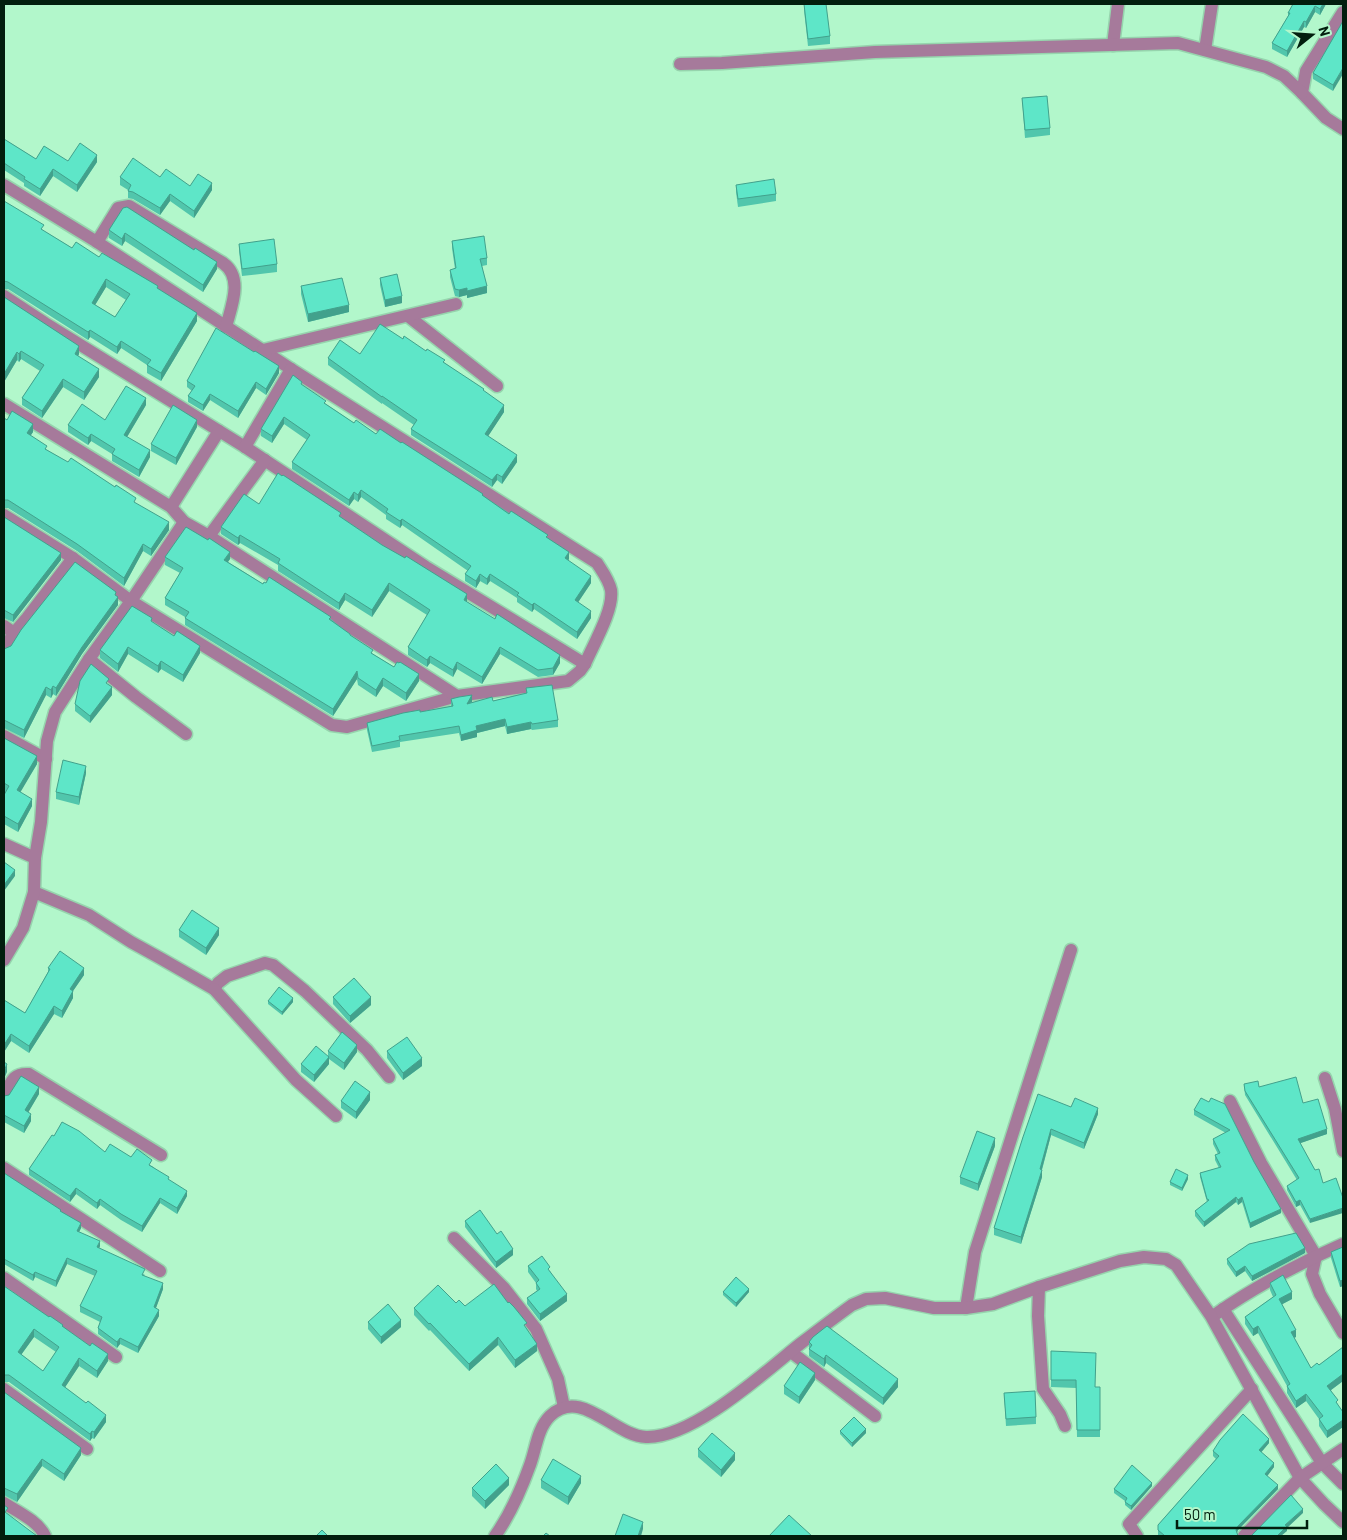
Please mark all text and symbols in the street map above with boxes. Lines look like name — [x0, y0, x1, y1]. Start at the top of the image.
north arrow — [1287, 10, 1337, 60]
text: N — [1315, 24, 1334, 38]
scale bar — [1177, 1498, 1307, 1530]
text: 50 m — [1184, 1505, 1216, 1523]

